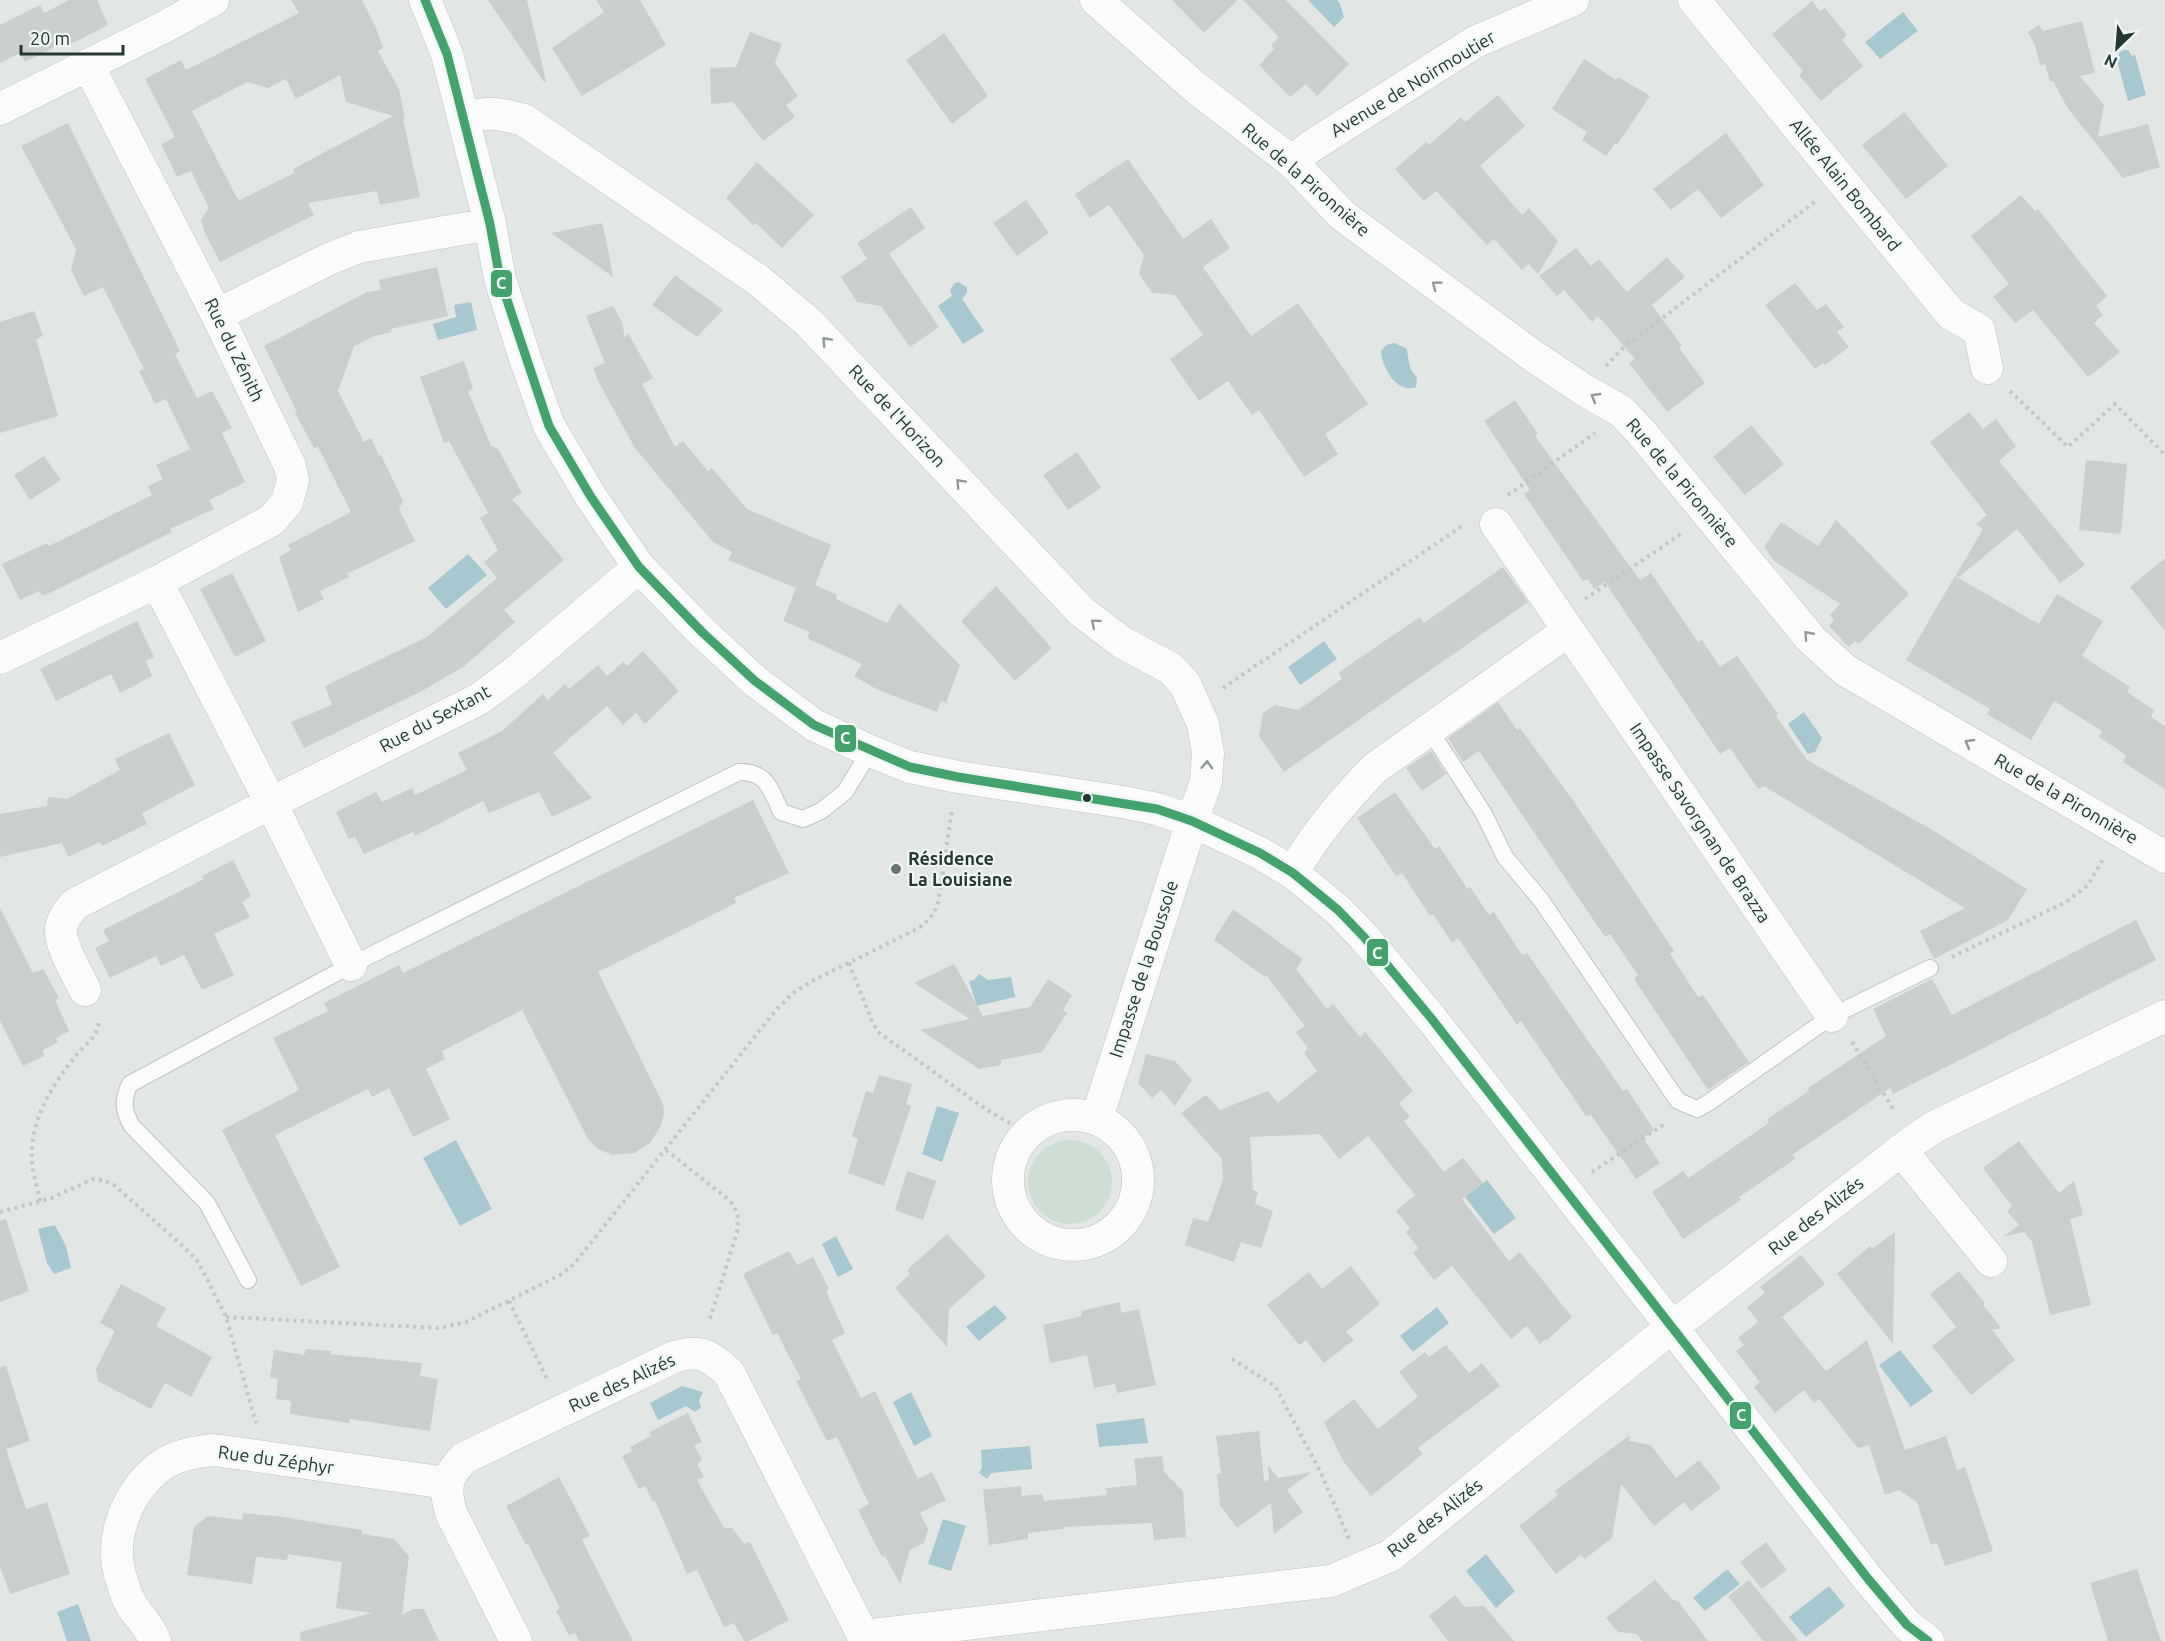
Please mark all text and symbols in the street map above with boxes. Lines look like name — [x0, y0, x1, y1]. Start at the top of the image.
scale bar — [21, 18, 123, 56]
north arrow — [2087, 18, 2147, 78]
street label: Avenue de Noirmoutier — [1327, 26, 1499, 140]
text: 20 m — [30, 28, 70, 48]
text: N — [2101, 51, 2120, 72]
street label: Allée Alain Bombard — [1786, 114, 1905, 254]
street label: Rue de la Pironnière — [1239, 118, 1374, 240]
line badge: C — [490, 269, 513, 298]
text: C — [496, 274, 506, 292]
one-way arrow — [1432, 281, 1443, 292]
street label: Rue du Zénith — [201, 295, 269, 405]
one-way arrow — [822, 338, 833, 348]
street label: Rue de l'Horizon — [845, 360, 950, 471]
one-way arrow — [1591, 393, 1602, 404]
street label: Rue de la Pironnière — [1623, 414, 1743, 551]
one-way arrow — [956, 479, 967, 490]
one-way arrow — [1091, 619, 1102, 630]
one-way arrow — [1804, 631, 1815, 642]
street label: Rue du Sextant — [376, 681, 493, 756]
street label: Impasse Savorgnan de Brazza — [1626, 719, 1775, 926]
line badge: C — [834, 724, 857, 753]
text: C — [840, 729, 850, 747]
one-way arrow — [1965, 739, 1975, 750]
street label: Rue de la Pironnière — [1991, 749, 2142, 847]
one-way arrow — [1201, 760, 1214, 769]
unlabelled marker — [1081, 792, 1093, 804]
place label: Résidence La Louisiane — [908, 848, 1013, 889]
marker: Résidence La Louisiane — [889, 862, 903, 876]
street label: Impasse de la Boussole — [1105, 877, 1181, 1060]
line badge: C — [1366, 938, 1389, 967]
text: C — [1372, 944, 1382, 962]
street label: Rue des Alizés — [1764, 1172, 1867, 1258]
street label: Rue des Alizés — [565, 1349, 678, 1415]
line badge: C — [1729, 1401, 1752, 1430]
text: C — [1736, 1406, 1746, 1424]
street label: Rue du Zéphyr — [217, 1441, 335, 1477]
street label: Rue des Alizés — [1383, 1474, 1486, 1560]

